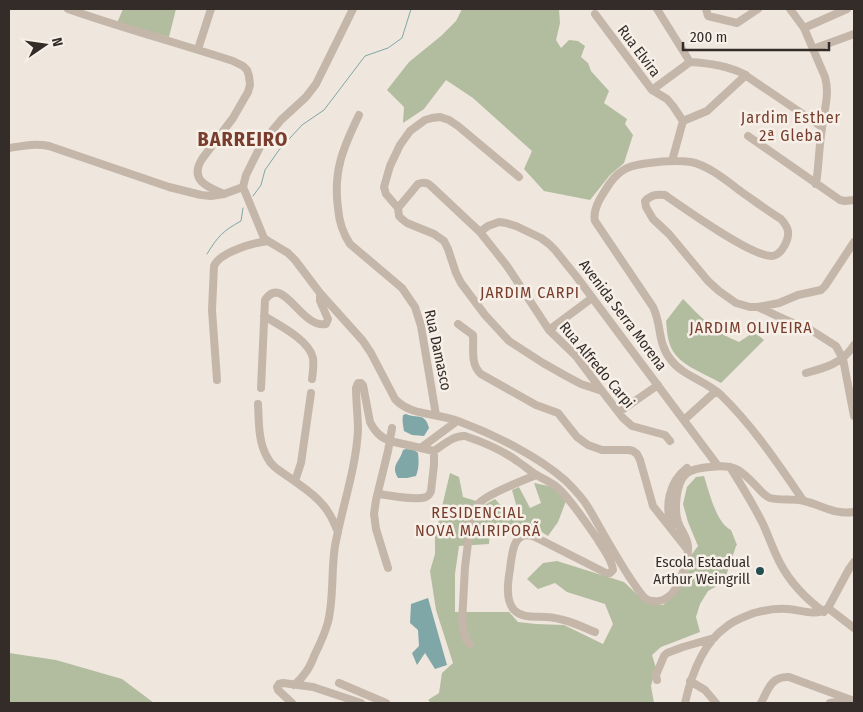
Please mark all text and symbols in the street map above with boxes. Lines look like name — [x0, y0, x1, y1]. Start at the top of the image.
north arrow — [20, 20, 70, 70]
scale bar — [683, 20, 829, 52]
street label: Rua Elvira — [614, 22, 664, 80]
text: 200 m — [690, 28, 727, 46]
text: N — [48, 36, 66, 48]
district label: Jardim Esther 2ª Gleba — [741, 108, 841, 145]
district label: BARREIRO — [198, 127, 288, 151]
street label: Avenida Serra Morena — [575, 256, 671, 374]
district label: JARDIM CARPI — [480, 283, 580, 302]
street label: Rua Damasco — [421, 308, 455, 392]
street label: Rua Alfredo Carpi — [556, 318, 638, 412]
district label: JARDIM OLIVEIRA — [689, 318, 813, 337]
district label: RESIDENCIAL NOVA MAIRIPORÃ — [415, 503, 541, 540]
place label: Escola Estadual Arthur Weingrill — [653, 553, 750, 588]
marker: Escola Estadual Arthur Weingrill — [754, 565, 766, 577]

